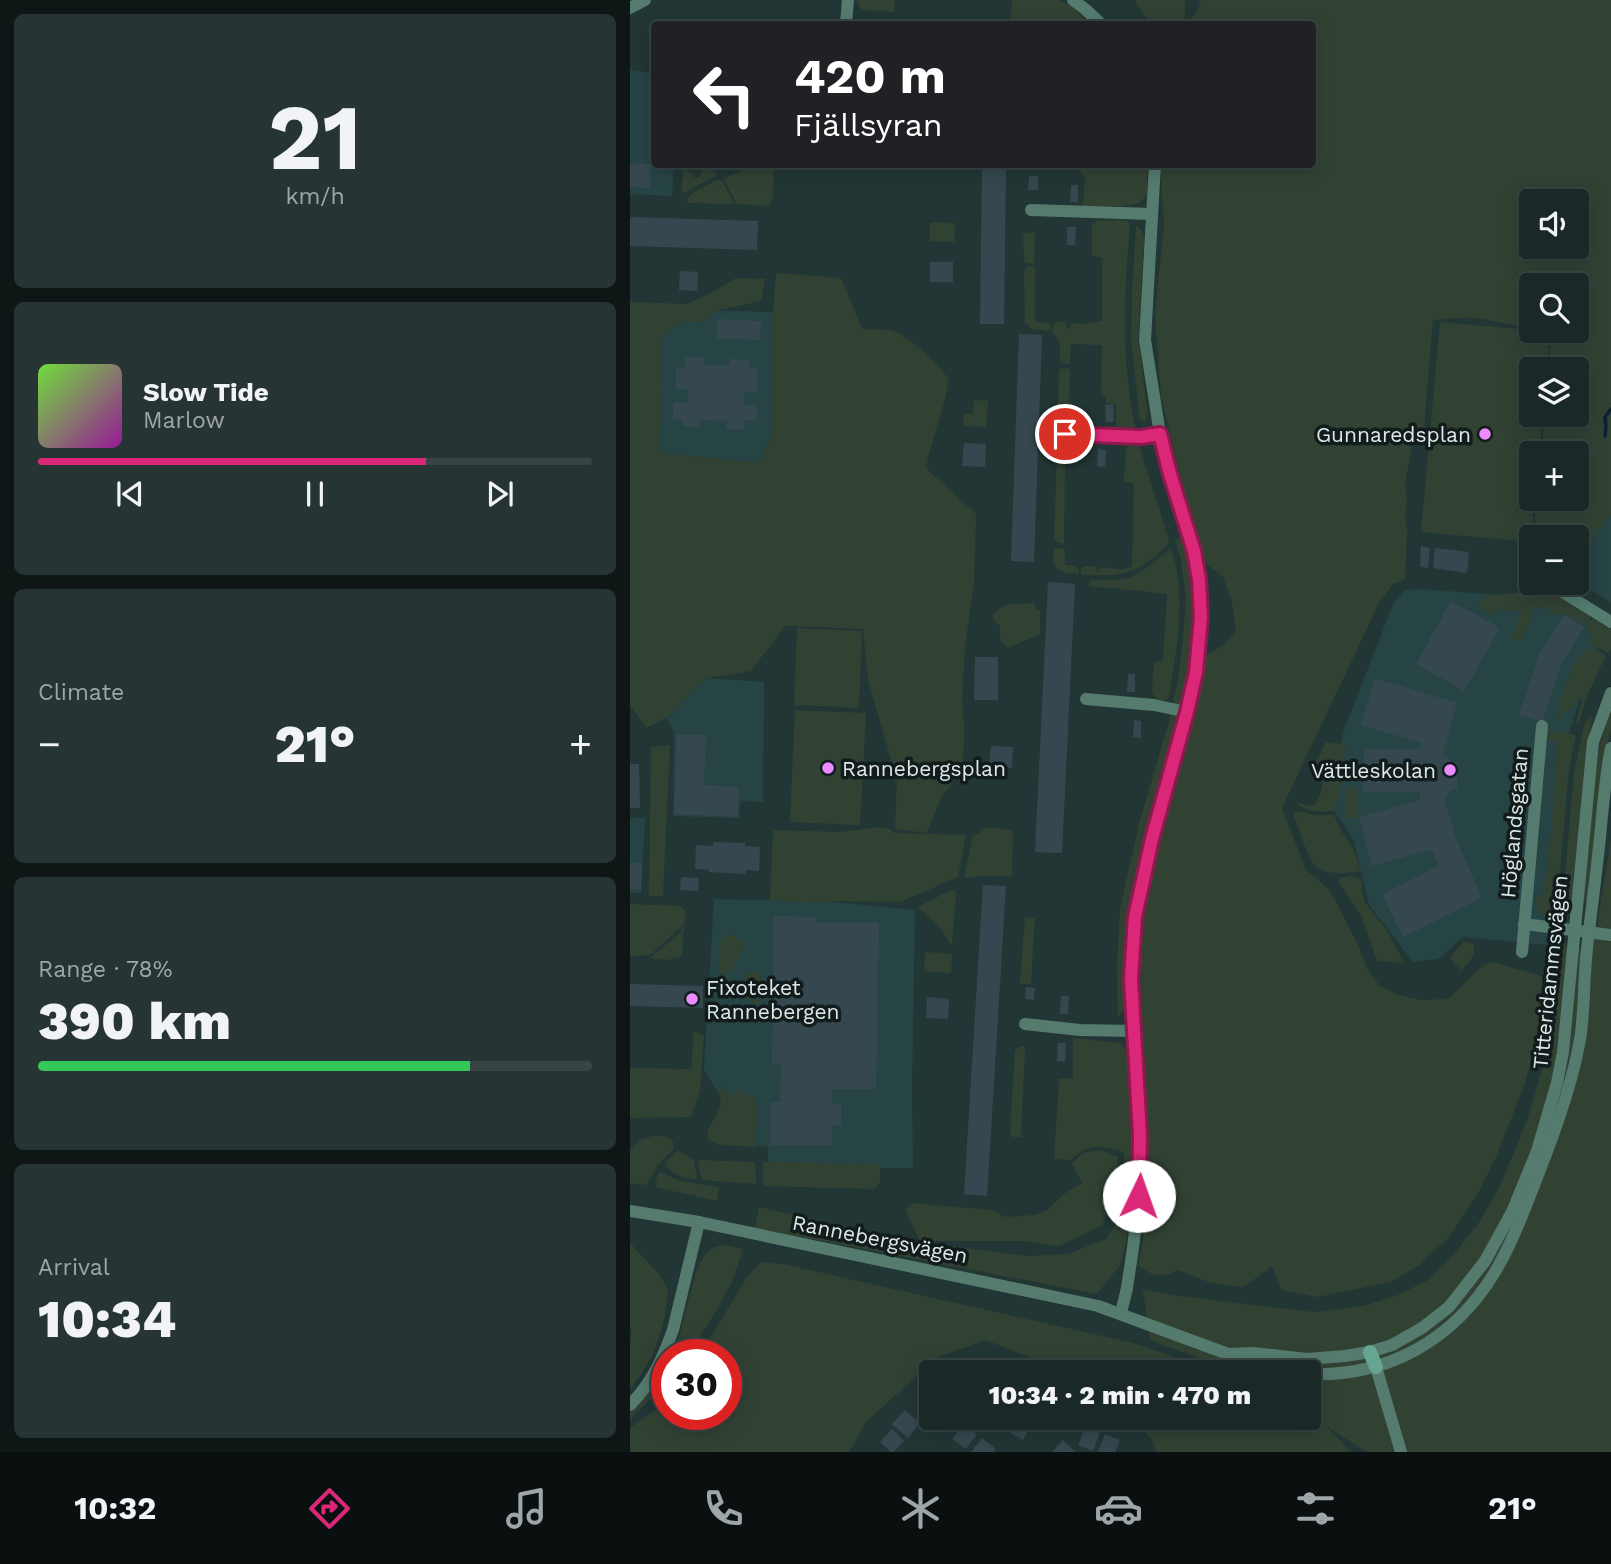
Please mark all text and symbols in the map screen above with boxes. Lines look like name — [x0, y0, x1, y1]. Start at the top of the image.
text: 420 m — [794, 47, 946, 105]
icon: left — [679, 49, 770, 140]
text: 21 — [268, 84, 362, 191]
text: Fjällsyran — [794, 106, 943, 144]
text: km/h — [285, 183, 345, 210]
map controls — [1519, 189, 1589, 595]
button: sound — [1519, 189, 1589, 259]
button: search — [1519, 273, 1589, 343]
button: layers — [1519, 357, 1589, 427]
text: Slow Tide — [143, 377, 269, 407]
pin — [1035, 404, 1095, 464]
text: Marlow — [143, 407, 225, 434]
icon: arrive — [1046, 415, 1084, 453]
place label: Gunnaredsplan — [1316, 422, 1471, 447]
marker: Gunnaredsplan — [1477, 426, 1493, 442]
button: + — [1519, 441, 1589, 511]
icon: previous — [111, 475, 149, 513]
icon: pause — [296, 475, 334, 513]
icon: next — [481, 475, 519, 513]
button: − — [1519, 525, 1589, 595]
text: Climate — [38, 679, 124, 706]
text: 21° — [275, 714, 355, 775]
text: − — [38, 722, 61, 766]
text: + — [569, 722, 592, 766]
street label: Höglandsgatan — [1495, 747, 1533, 899]
place label: Rannebergsplan — [842, 756, 1006, 781]
place label: Vättleskolan — [1311, 758, 1436, 783]
marker: Rannebergsplan — [820, 760, 836, 776]
marker: Vättleskolan — [1442, 762, 1458, 778]
street label: Titteridammsvägen — [1527, 874, 1573, 1070]
text: Range · 78% — [38, 956, 172, 983]
place label: Fixoteket Rannebergen — [706, 975, 840, 1024]
text: 390 km — [38, 991, 231, 1052]
marker: Fixoteket Rannebergen — [684, 991, 700, 1007]
position arrow — [1102, 1159, 1176, 1233]
street label: Rannebergsvägen — [790, 1210, 970, 1268]
text: Arrival — [38, 1254, 110, 1281]
text: 10:34 — [38, 1289, 176, 1350]
speed limit sign: 30 — [651, 1339, 742, 1430]
text: 10:34 · 2 min · 470 m — [989, 1380, 1251, 1410]
icon: directions — [305, 1484, 354, 1533]
icon: music — [502, 1484, 551, 1533]
icon: phone — [699, 1484, 748, 1533]
icon: climate — [896, 1484, 945, 1533]
icon: car — [1094, 1484, 1143, 1533]
icon: filters — [1291, 1484, 1340, 1533]
text: 10:32 — [74, 1489, 156, 1527]
text: 21° — [1488, 1489, 1537, 1527]

